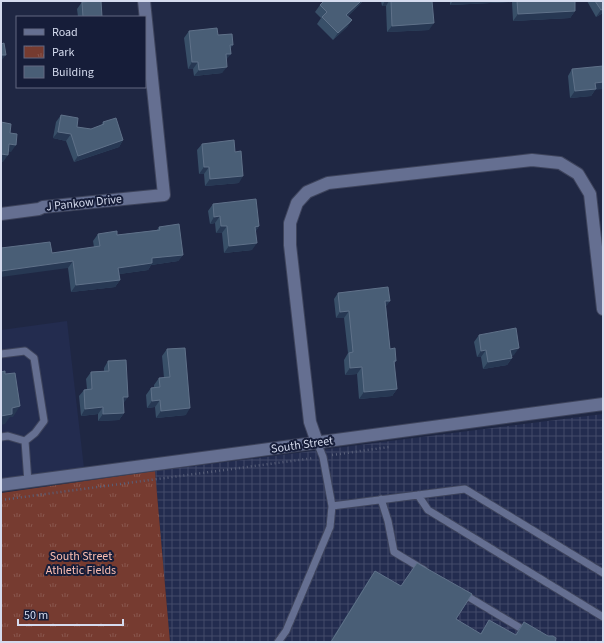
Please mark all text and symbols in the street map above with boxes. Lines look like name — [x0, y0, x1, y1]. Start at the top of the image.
legend — [16, 16, 146, 88]
text: Road — [52, 24, 78, 41]
text: Park — [52, 44, 74, 61]
text: Building — [52, 64, 94, 81]
street label: J Pankow Drive — [45, 191, 123, 215]
street label: South Street — [270, 432, 334, 458]
park label: South Street Athletic Fields — [46, 548, 116, 579]
scale bar — [18, 601, 123, 627]
text: 50 m — [24, 607, 48, 624]

